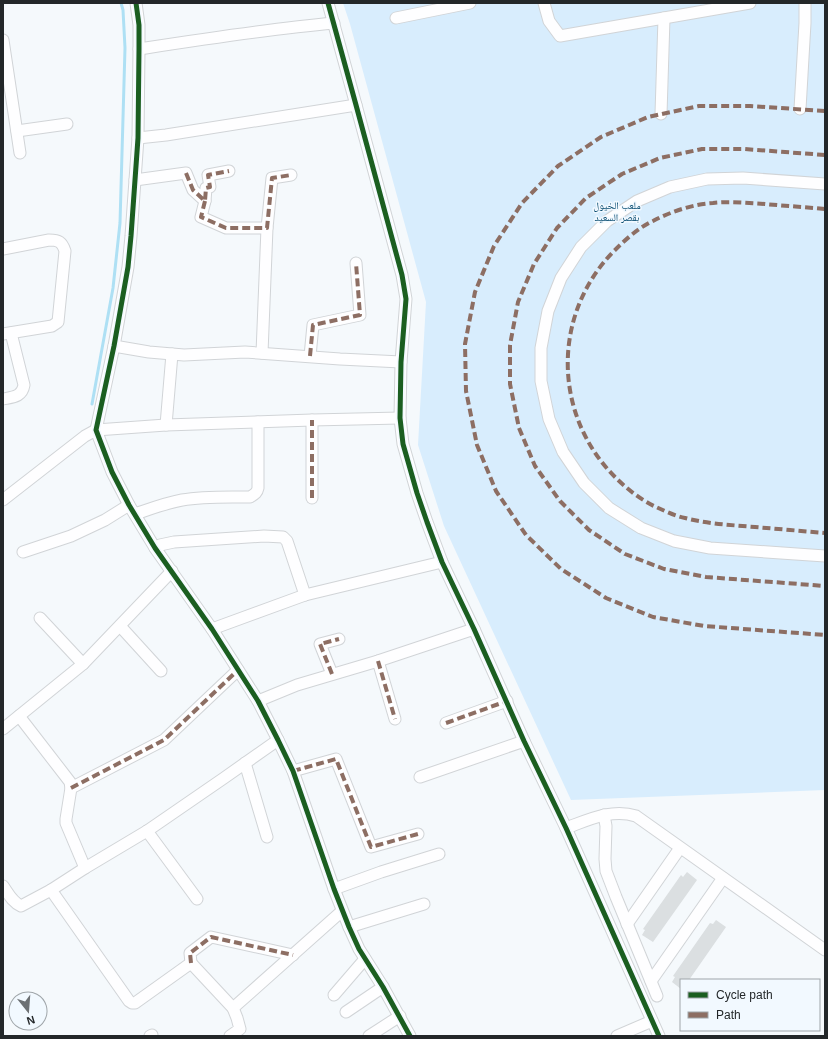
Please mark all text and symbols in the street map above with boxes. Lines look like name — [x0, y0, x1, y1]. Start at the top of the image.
park label: ملعب الخيول بقصر السعيد — [593, 200, 641, 223]
legend — [680, 979, 820, 1031]
text: Cycle path — [716, 988, 773, 1002]
north arrow — [8, 991, 48, 1031]
text: Path — [716, 1008, 741, 1022]
text: N — [25, 1014, 36, 1027]

